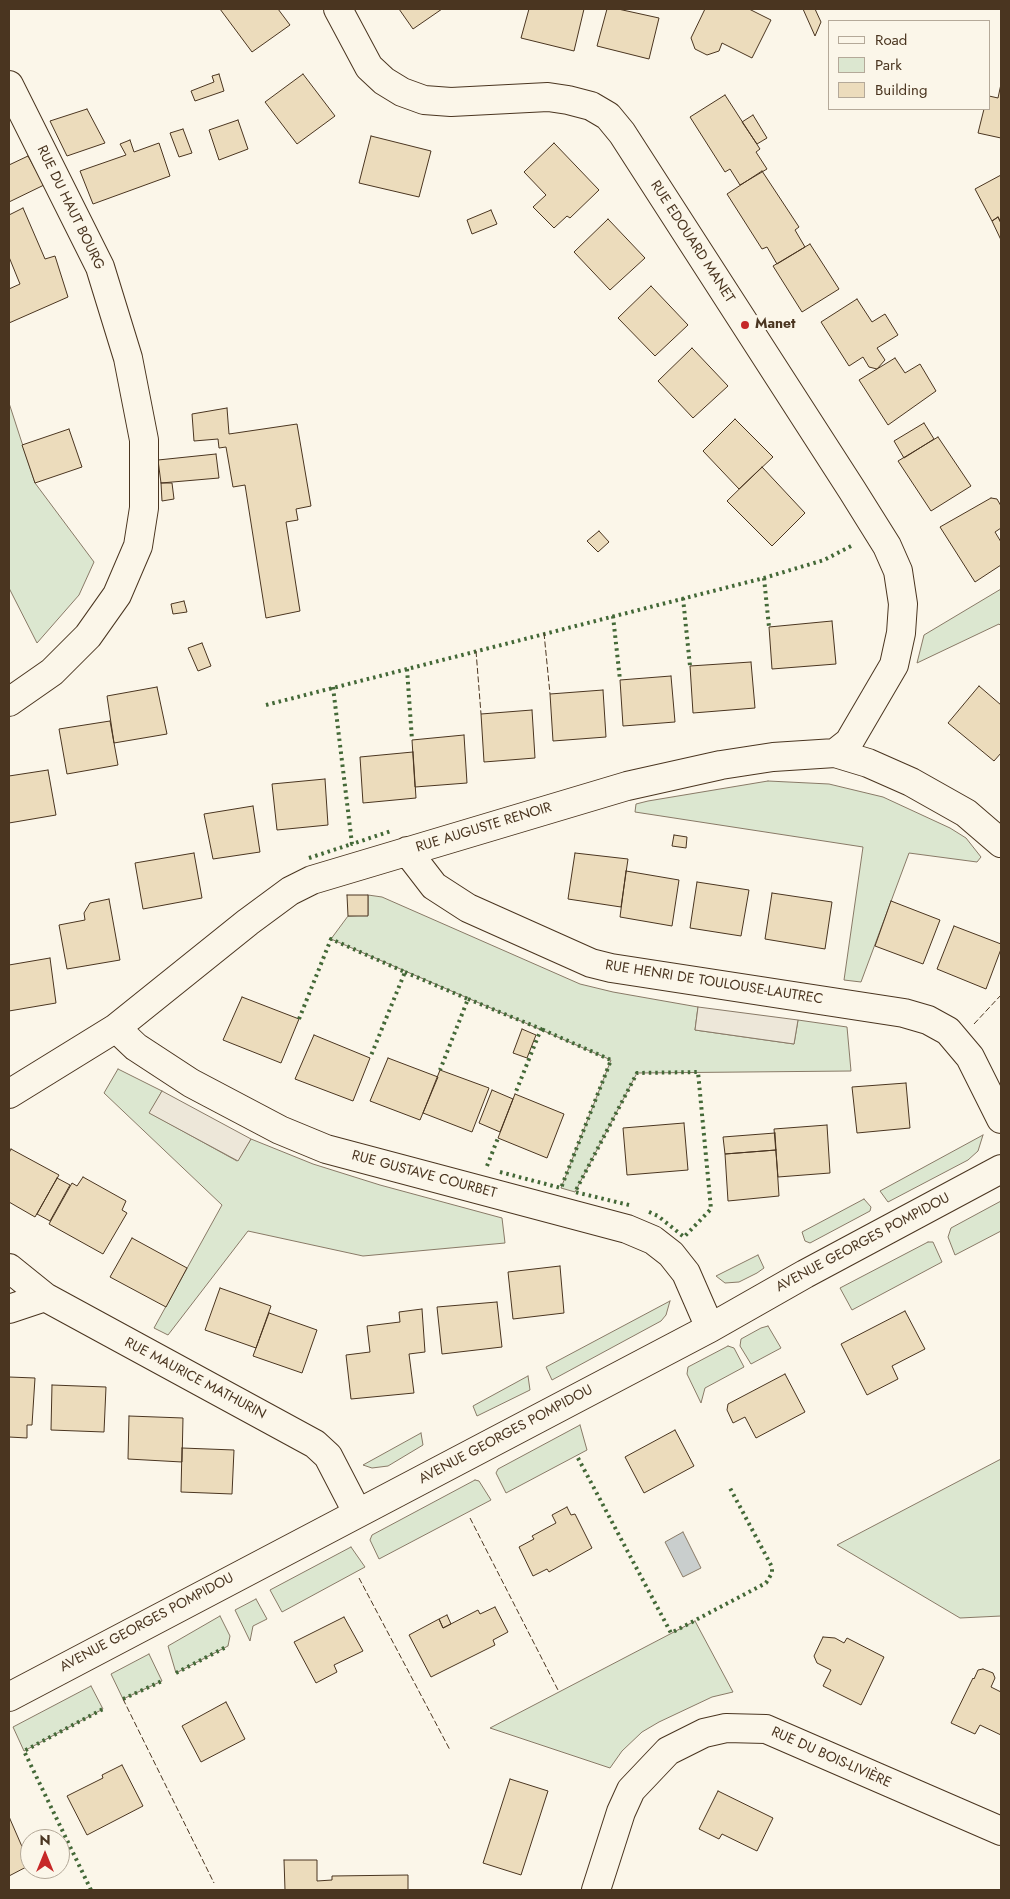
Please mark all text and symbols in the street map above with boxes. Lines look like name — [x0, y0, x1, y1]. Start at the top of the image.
legend — [828, 20, 990, 110]
text: Road — [875, 29, 907, 51]
text: Park — [875, 54, 902, 76]
text: Building — [875, 79, 927, 101]
street label: RUE DU HAUT BOURG — [33, 143, 107, 273]
street label: RUE EDOUARD MANET — [646, 178, 738, 306]
place label: Manet — [755, 317, 796, 333]
marker: Manet — [739, 319, 751, 331]
street label: RUE AUGUSTE RENOIR — [414, 799, 554, 857]
street label: RUE HENRI DE TOULOUSE-LAUTREC — [604, 957, 824, 1009]
street label: RUE GUSTAVE COURBET — [350, 1148, 498, 1202]
street label: AVENUE GEORGES POMPIDOU — [773, 1190, 953, 1296]
street label: RUE MAURICE MATHURIN — [121, 1335, 269, 1423]
street label: AVENUE GEORGES POMPIDOU — [416, 1382, 596, 1488]
street label: AVENUE GEORGES POMPIDOU — [57, 1570, 237, 1676]
street label: RUE DU BOIS-LIVIÈRE — [768, 1724, 894, 1792]
north arrow — [20, 1829, 70, 1879]
text: N — [39, 1830, 51, 1850]

